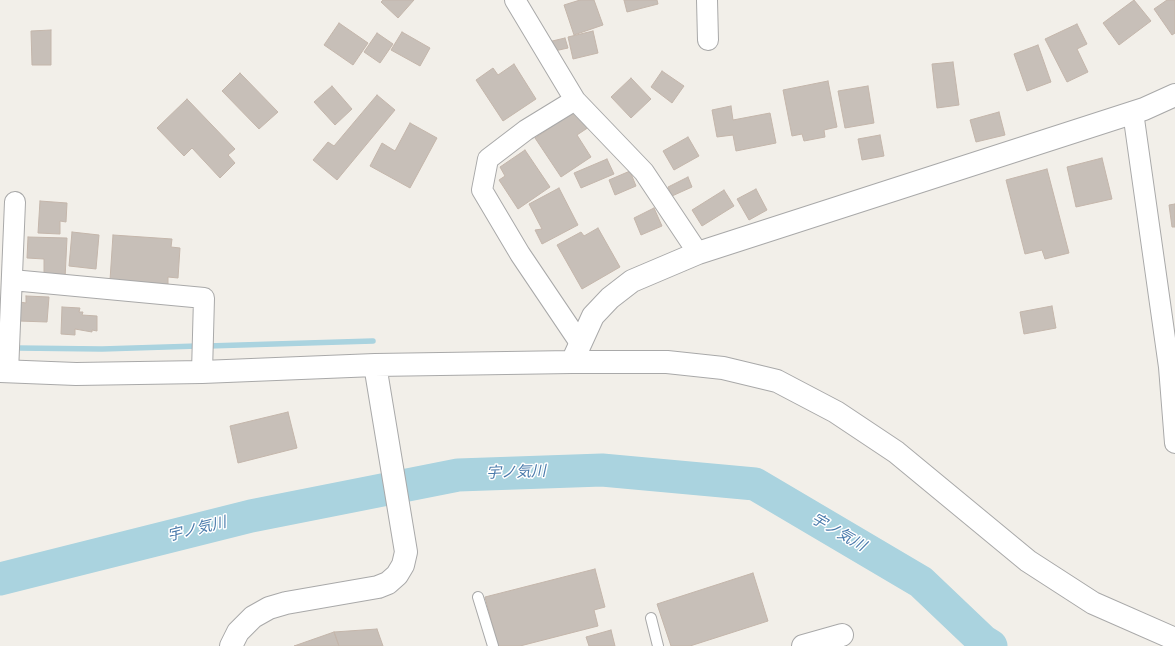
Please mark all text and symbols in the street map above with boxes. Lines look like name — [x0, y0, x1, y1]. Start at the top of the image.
water label: 宇ノ気川 — [486, 463, 546, 483]
water label: 宇ノ気川 — [808, 510, 868, 556]
water label: 宇ノ気川 — [166, 514, 228, 546]

